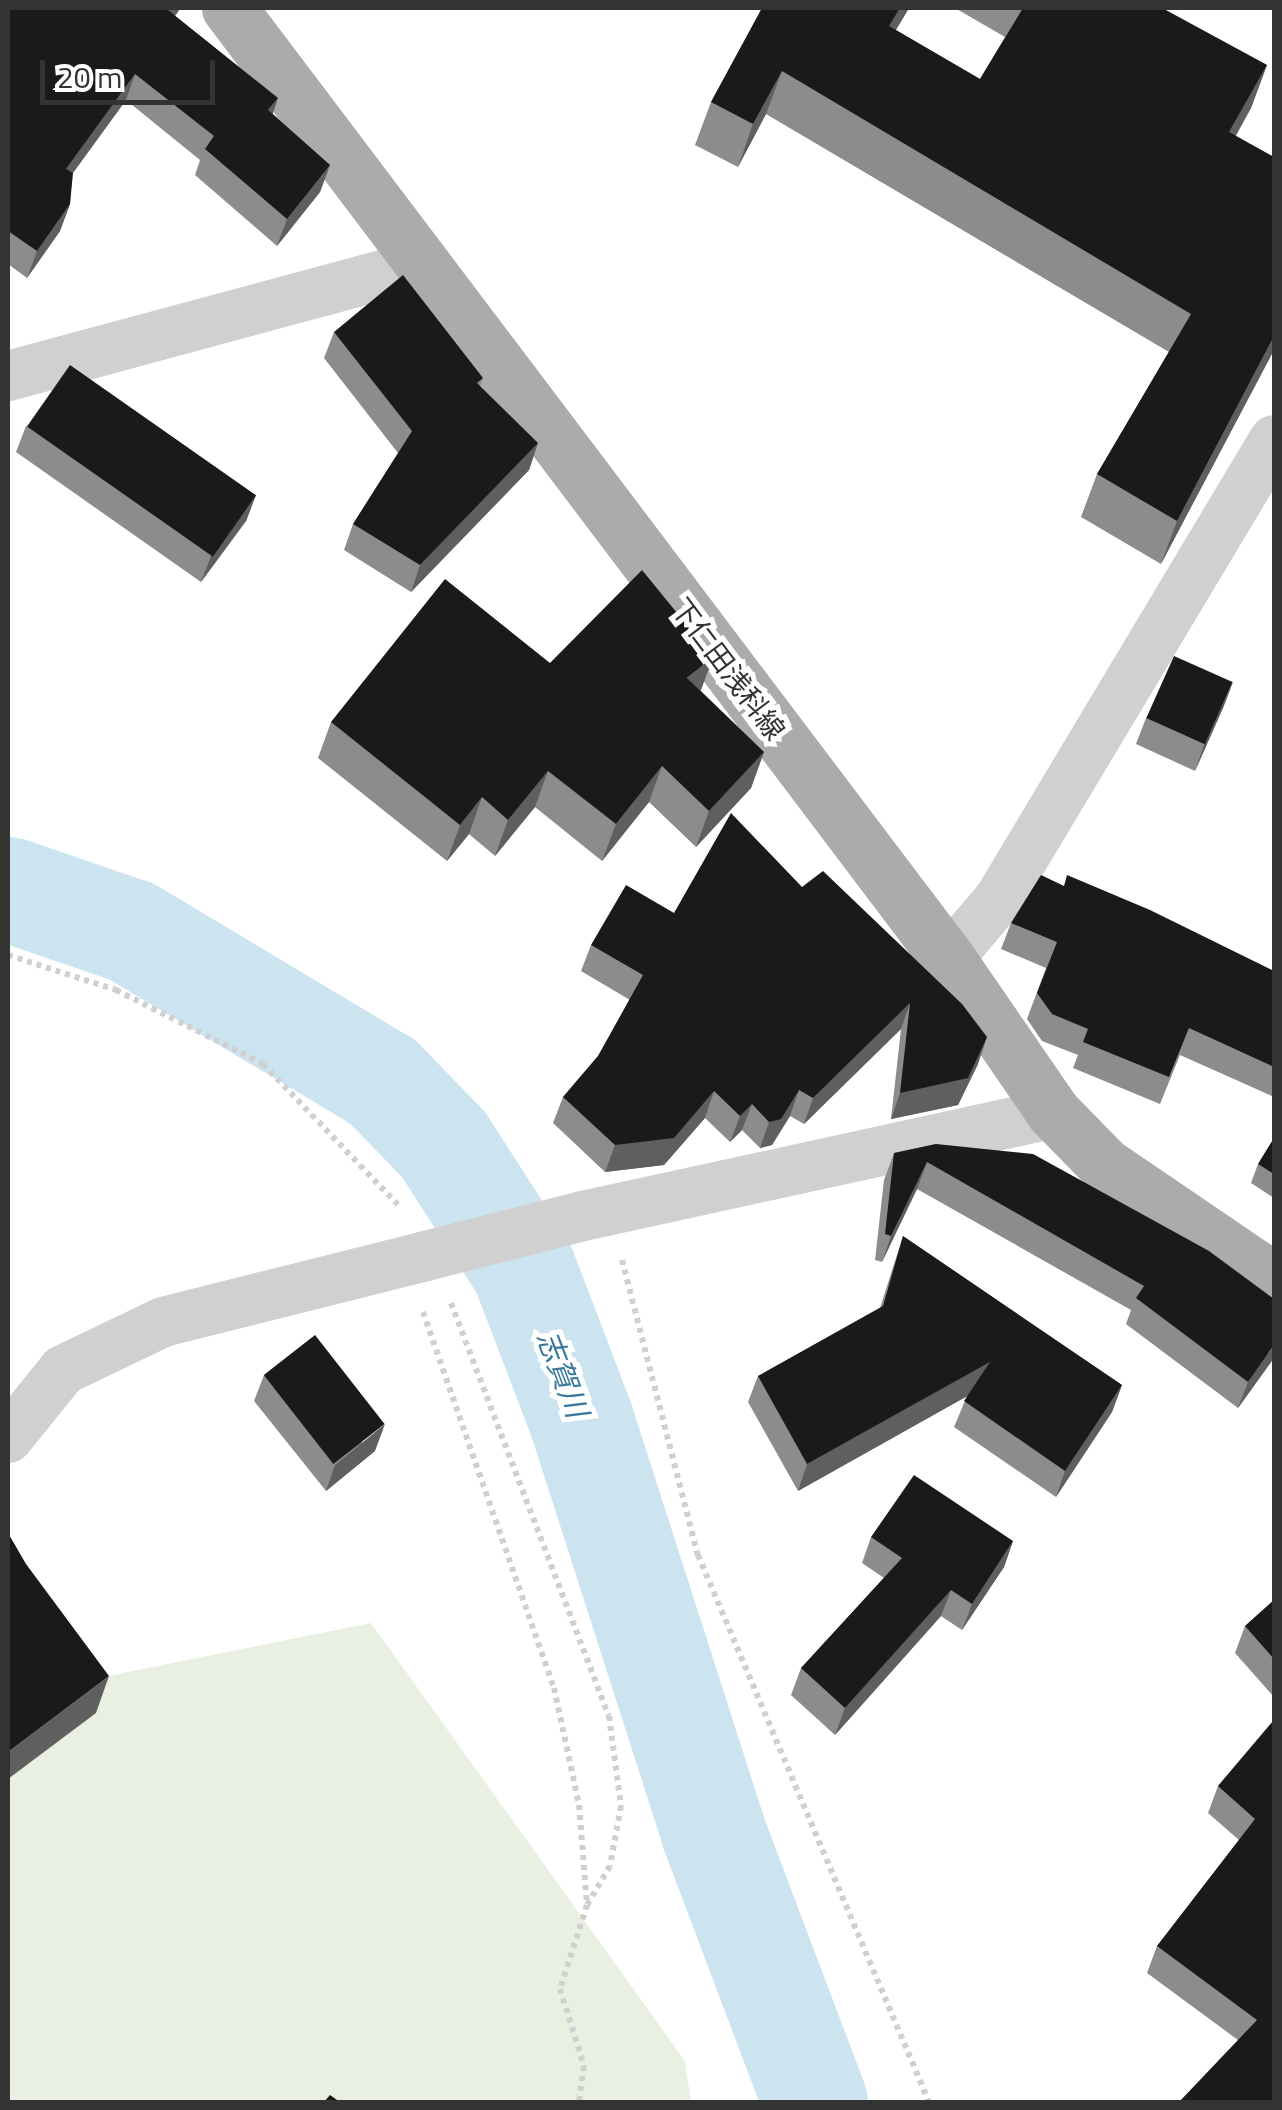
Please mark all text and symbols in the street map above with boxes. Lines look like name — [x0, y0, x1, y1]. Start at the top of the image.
scale bar — [45, 40, 220, 102]
text: 20 m — [57, 54, 122, 100]
street label: 下仁田浅科線 — [664, 592, 792, 746]
water label: 志賀川 — [530, 1326, 596, 1422]

